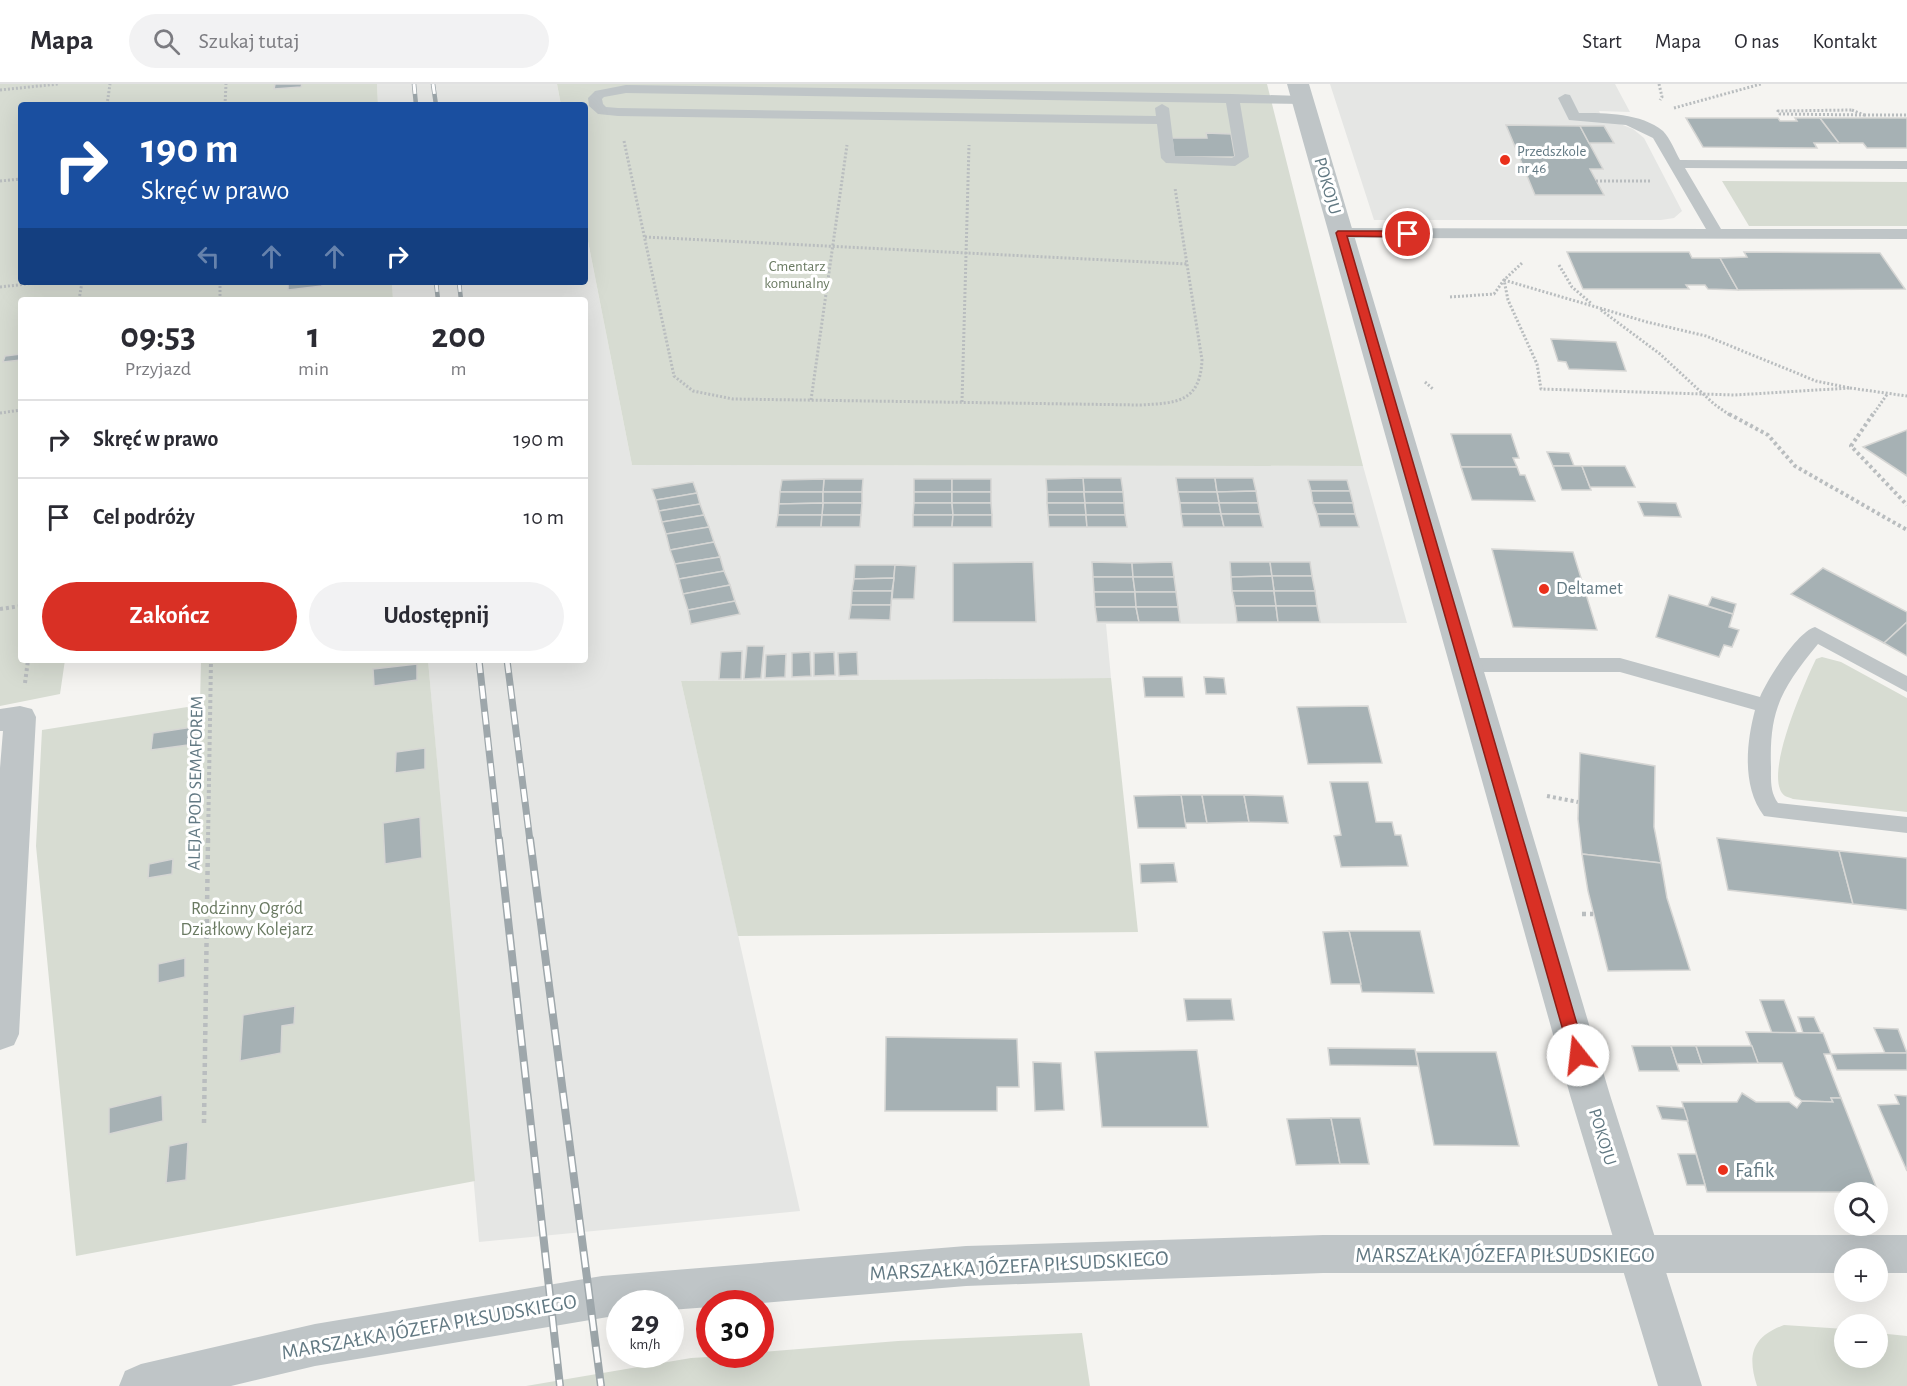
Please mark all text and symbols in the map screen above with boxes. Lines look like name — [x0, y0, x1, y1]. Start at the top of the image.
search box — [129, 14, 549, 68]
icon: search — [150, 25, 183, 58]
text: Mapa — [30, 27, 93, 55]
text: Szukaj tutaj — [198, 30, 300, 52]
text: Start — [1582, 31, 1622, 52]
text: Mapa — [1655, 31, 1701, 52]
text: O nas — [1734, 31, 1779, 52]
text: Kontakt — [1812, 31, 1877, 52]
icon: right — [42, 126, 120, 204]
text: 190 m — [141, 128, 239, 170]
place label: Przedszkole nr 46 — [1517, 144, 1586, 176]
marker: Przedszkole nr 46 — [1498, 153, 1512, 167]
street label: POKOJU — [1310, 155, 1344, 217]
text: Skręć w prawo — [141, 177, 290, 204]
pin — [1382, 208, 1433, 259]
icon: arrive — [1391, 217, 1424, 250]
icon: left — [192, 240, 225, 273]
icon: ahead — [255, 240, 288, 273]
icon: ahead — [318, 240, 351, 273]
icon: right — [381, 240, 414, 273]
park label: Cmentarz komunalny — [764, 259, 830, 291]
text: 09:53 — [120, 318, 196, 354]
text: 1 — [307, 318, 320, 354]
text: 200 — [431, 318, 486, 354]
text: Przyjazd — [125, 359, 191, 379]
text: min — [298, 359, 329, 379]
text: m — [451, 359, 467, 379]
icon: right — [42, 423, 75, 456]
text: Skręć w prawo — [93, 428, 218, 450]
text: 190 m — [513, 428, 564, 450]
icon: arrive — [42, 501, 75, 534]
text: Cel podróży — [93, 506, 195, 528]
text: 10 m — [524, 506, 564, 528]
place label: Deltamet — [1556, 580, 1623, 598]
button: Zakończ — [42, 582, 297, 651]
button: Udostępnij — [309, 582, 564, 651]
marker: Deltamet — [1537, 582, 1551, 596]
street label: ALEJA POD SEMAFOREM — [185, 695, 207, 871]
park label: Rodzinny Ogród Działkowy Kolejarz — [181, 900, 313, 939]
position arrow — [1546, 1023, 1610, 1087]
street label: POKOJU — [1585, 1106, 1619, 1168]
place label: Fafik — [1735, 1160, 1775, 1181]
marker: Fafik — [1716, 1163, 1730, 1177]
map controls — [1834, 1182, 1888, 1368]
button: search — [1834, 1182, 1888, 1236]
street label: MARSZAŁKA JÓZEFA PIŁSUDSKIEGO — [1355, 1243, 1655, 1266]
street label: MARSZAŁKA JÓZEFA PIŁSUDSKIEGO — [869, 1246, 1169, 1284]
button: + — [1834, 1248, 1888, 1302]
street label: MARSZAŁKA JÓZEFA PIŁSUDSKIEGO — [279, 1289, 578, 1363]
speed limit sign: 30 — [696, 1290, 774, 1368]
text: 29 — [631, 1307, 659, 1337]
button: − — [1834, 1314, 1888, 1368]
text: km/h — [630, 1337, 660, 1352]

